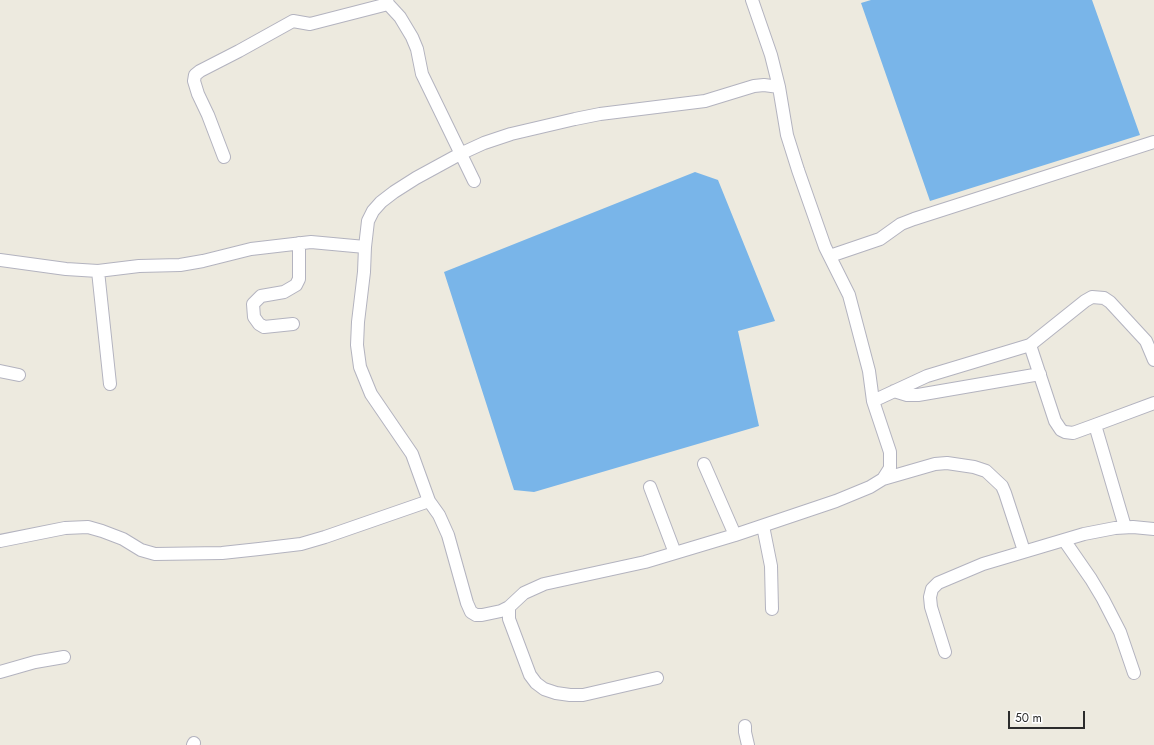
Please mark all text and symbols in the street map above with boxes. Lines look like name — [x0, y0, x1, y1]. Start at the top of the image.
scale bar — [1010, 703, 1087, 729]
text: 50 m — [1015, 709, 1042, 727]

